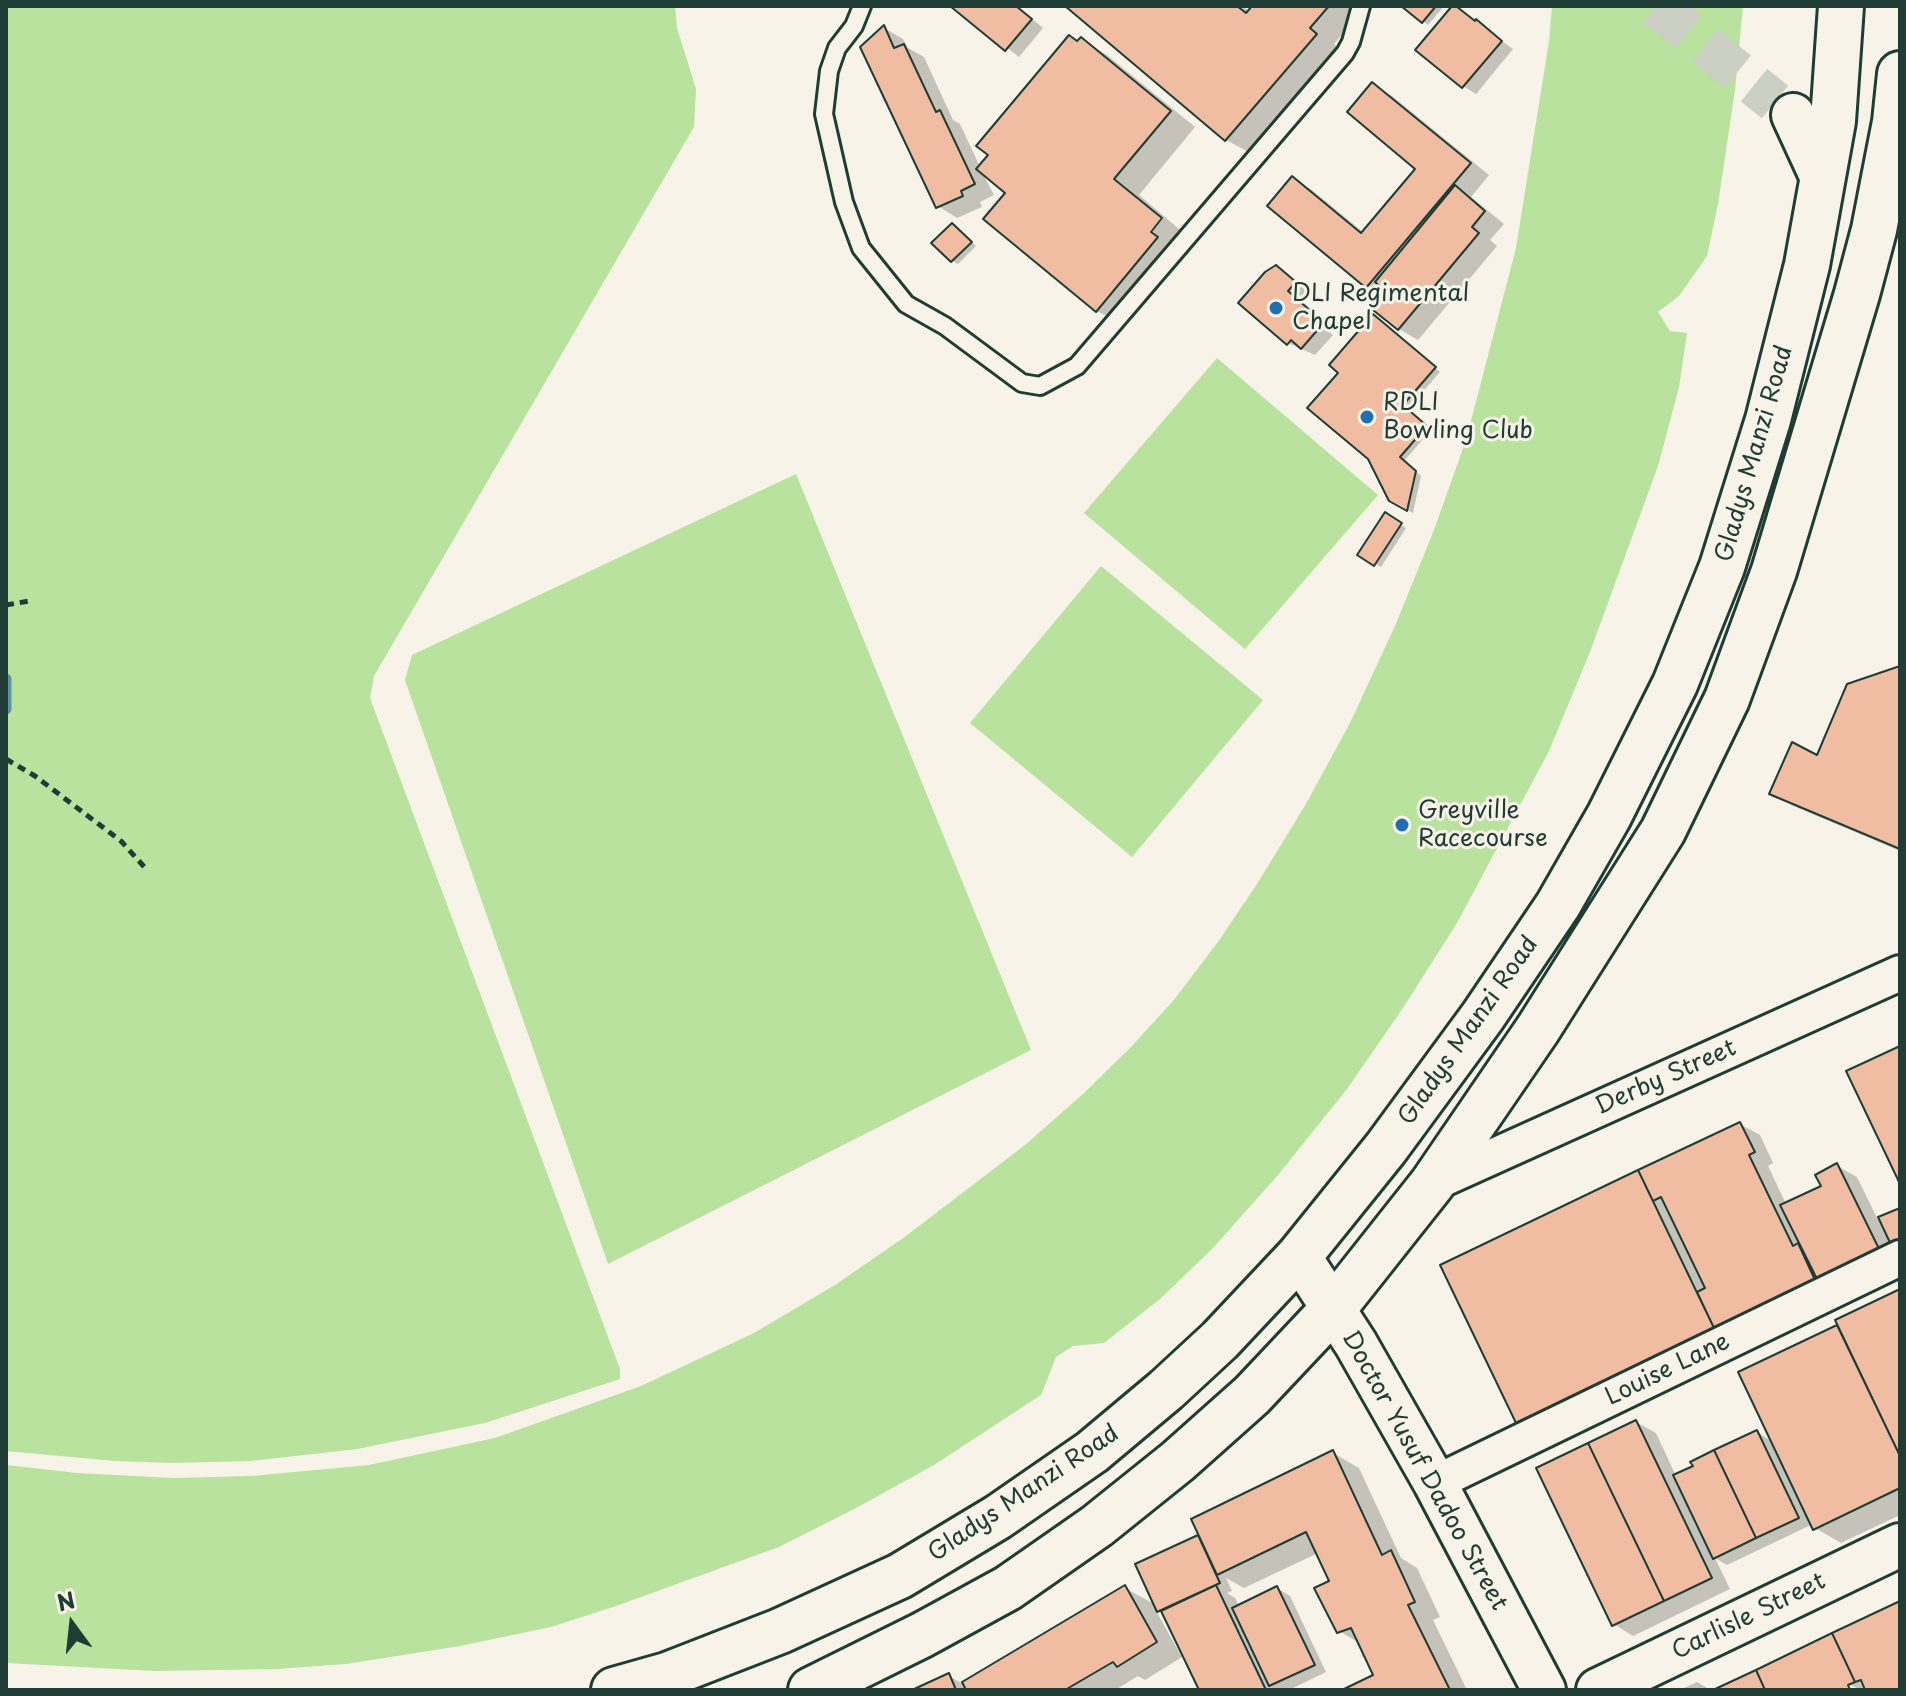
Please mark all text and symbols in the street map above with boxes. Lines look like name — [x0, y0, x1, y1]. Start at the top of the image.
place label: DLI Regimental Chapel — [1292, 280, 1469, 336]
marker: DLI Regimental Chapel — [1267, 299, 1285, 317]
street label: Gladys Manzi Road — [1710, 343, 1800, 565]
place label: RDLI Bowling Club — [1383, 389, 1533, 445]
marker: RDLI Bowling Club — [1358, 408, 1376, 426]
place label: Greyville Racecourse — [1418, 797, 1548, 853]
marker: Greyville Racecourse — [1393, 816, 1411, 834]
street label: Gladys Manzi Road — [1393, 931, 1545, 1131]
street label: Derby Street — [1591, 1034, 1741, 1122]
street label: Doctor Yusuf Dadoo Street — [1335, 1326, 1513, 1616]
street label: Louise Lane — [1601, 1328, 1735, 1412]
street label: Gladys Manzi Road — [923, 1420, 1125, 1568]
street label: Carlisle Street — [1668, 1567, 1830, 1667]
text: N — [53, 1582, 78, 1619]
north arrow — [32, 1584, 112, 1664]

